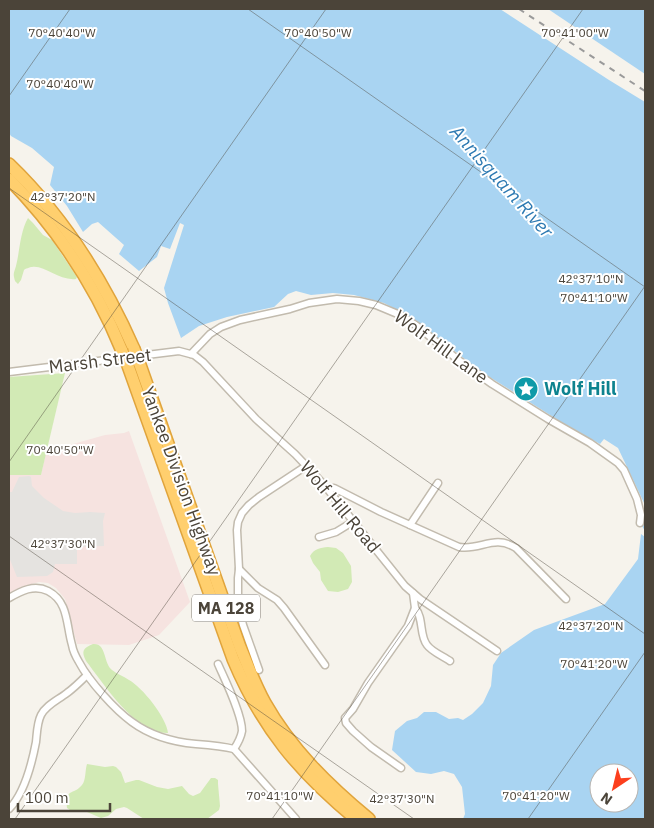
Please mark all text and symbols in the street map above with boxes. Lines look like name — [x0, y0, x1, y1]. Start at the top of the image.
text: 70°40'40"W — [28, 25, 96, 40]
text: 70°40'50"W — [284, 25, 352, 40]
text: 70°41'00"W — [541, 25, 609, 40]
text: 70°40'40"W — [26, 76, 94, 91]
water label: Annisquam River — [445, 119, 560, 243]
text: 42°37'20"N — [30, 189, 96, 204]
text: 42°37'10"N — [558, 271, 624, 286]
text: 70°41'10"W — [560, 290, 628, 305]
street label: Wolf Hill Lane — [390, 305, 493, 389]
street label: Marsh Street — [47, 343, 153, 378]
place icon: Wolf Hill — [513, 376, 539, 402]
place label: Wolf Hill — [544, 377, 617, 400]
street label: Yankee Division Highway — [137, 383, 226, 579]
text: 70°40'50"W — [26, 442, 94, 457]
street label: Wolf Hill Road — [295, 456, 386, 558]
text: 42°37'30"N — [30, 536, 96, 551]
road number: MA 128 — [192, 594, 260, 622]
text: 42°37'20"N — [558, 618, 624, 633]
text: 70°41'20"W — [560, 656, 628, 671]
north arrow — [589, 763, 639, 813]
scale bar — [18, 780, 110, 812]
text: 100 m — [25, 788, 69, 807]
text: 70°41'10"W — [246, 788, 314, 803]
text: 70°41'20"W — [502, 788, 570, 803]
text: N — [597, 788, 616, 809]
text: 42°37'30"N — [369, 791, 435, 806]

